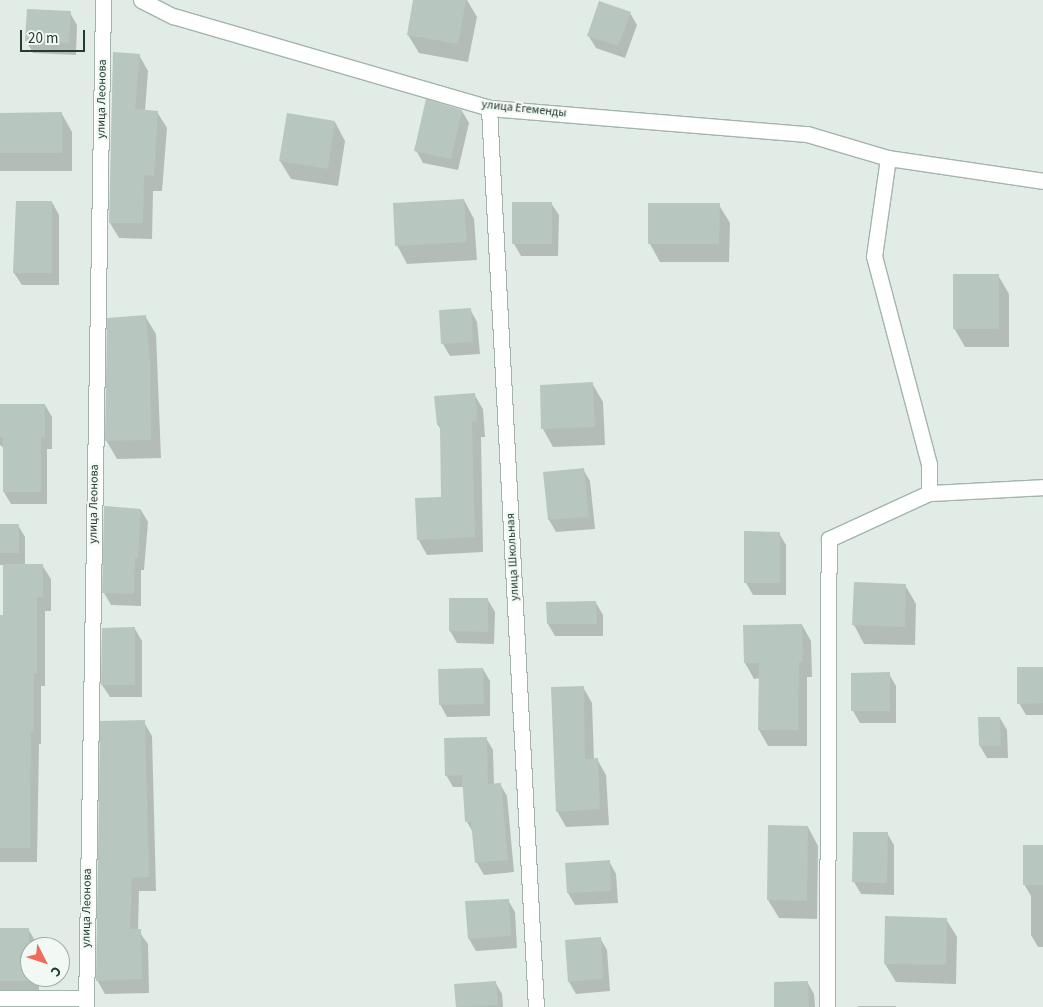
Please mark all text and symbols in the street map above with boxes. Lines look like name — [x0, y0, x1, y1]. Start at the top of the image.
scale bar — [22, 20, 88, 52]
text: 20 m — [28, 28, 58, 49]
street label: улица Леонова — [94, 59, 110, 139]
street label: улица Егеменды — [481, 97, 567, 121]
street label: улица Леонова — [86, 464, 102, 544]
street label: улица Школьная — [504, 513, 522, 601]
street label: улица Леонова — [79, 868, 95, 948]
north arrow — [20, 937, 70, 987]
text: С — [45, 962, 66, 981]

